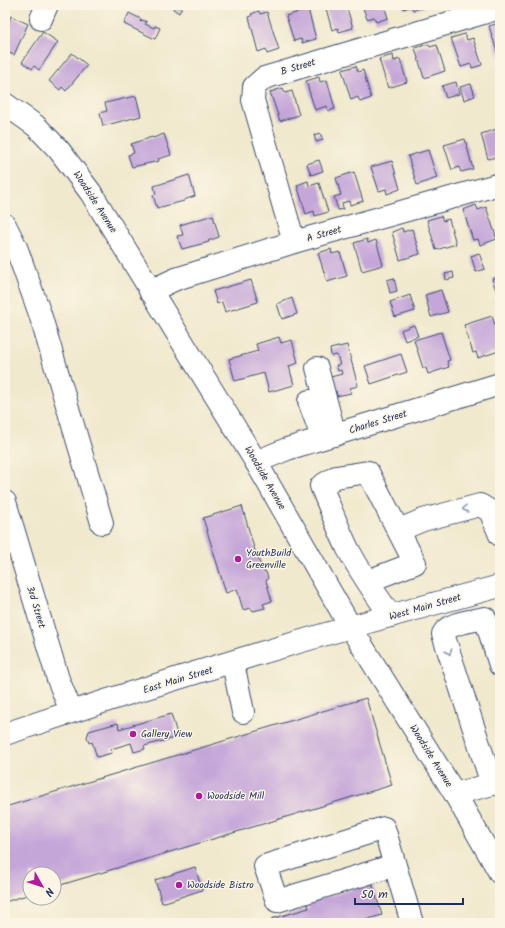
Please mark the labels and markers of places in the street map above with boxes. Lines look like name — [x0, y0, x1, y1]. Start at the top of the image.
place label: YouthBuild Greenville — [246, 545, 292, 573]
marker: YouthBuild Greenville — [233, 554, 243, 564]
place label: Gallery View — [141, 726, 192, 742]
marker: Gallery View — [128, 729, 138, 739]
place label: Woodside Mill — [207, 788, 265, 804]
marker: Woodside Mill — [194, 791, 204, 801]
place label: Woodside Bistro — [187, 877, 254, 893]
marker: Woodside Bistro — [174, 880, 184, 890]

